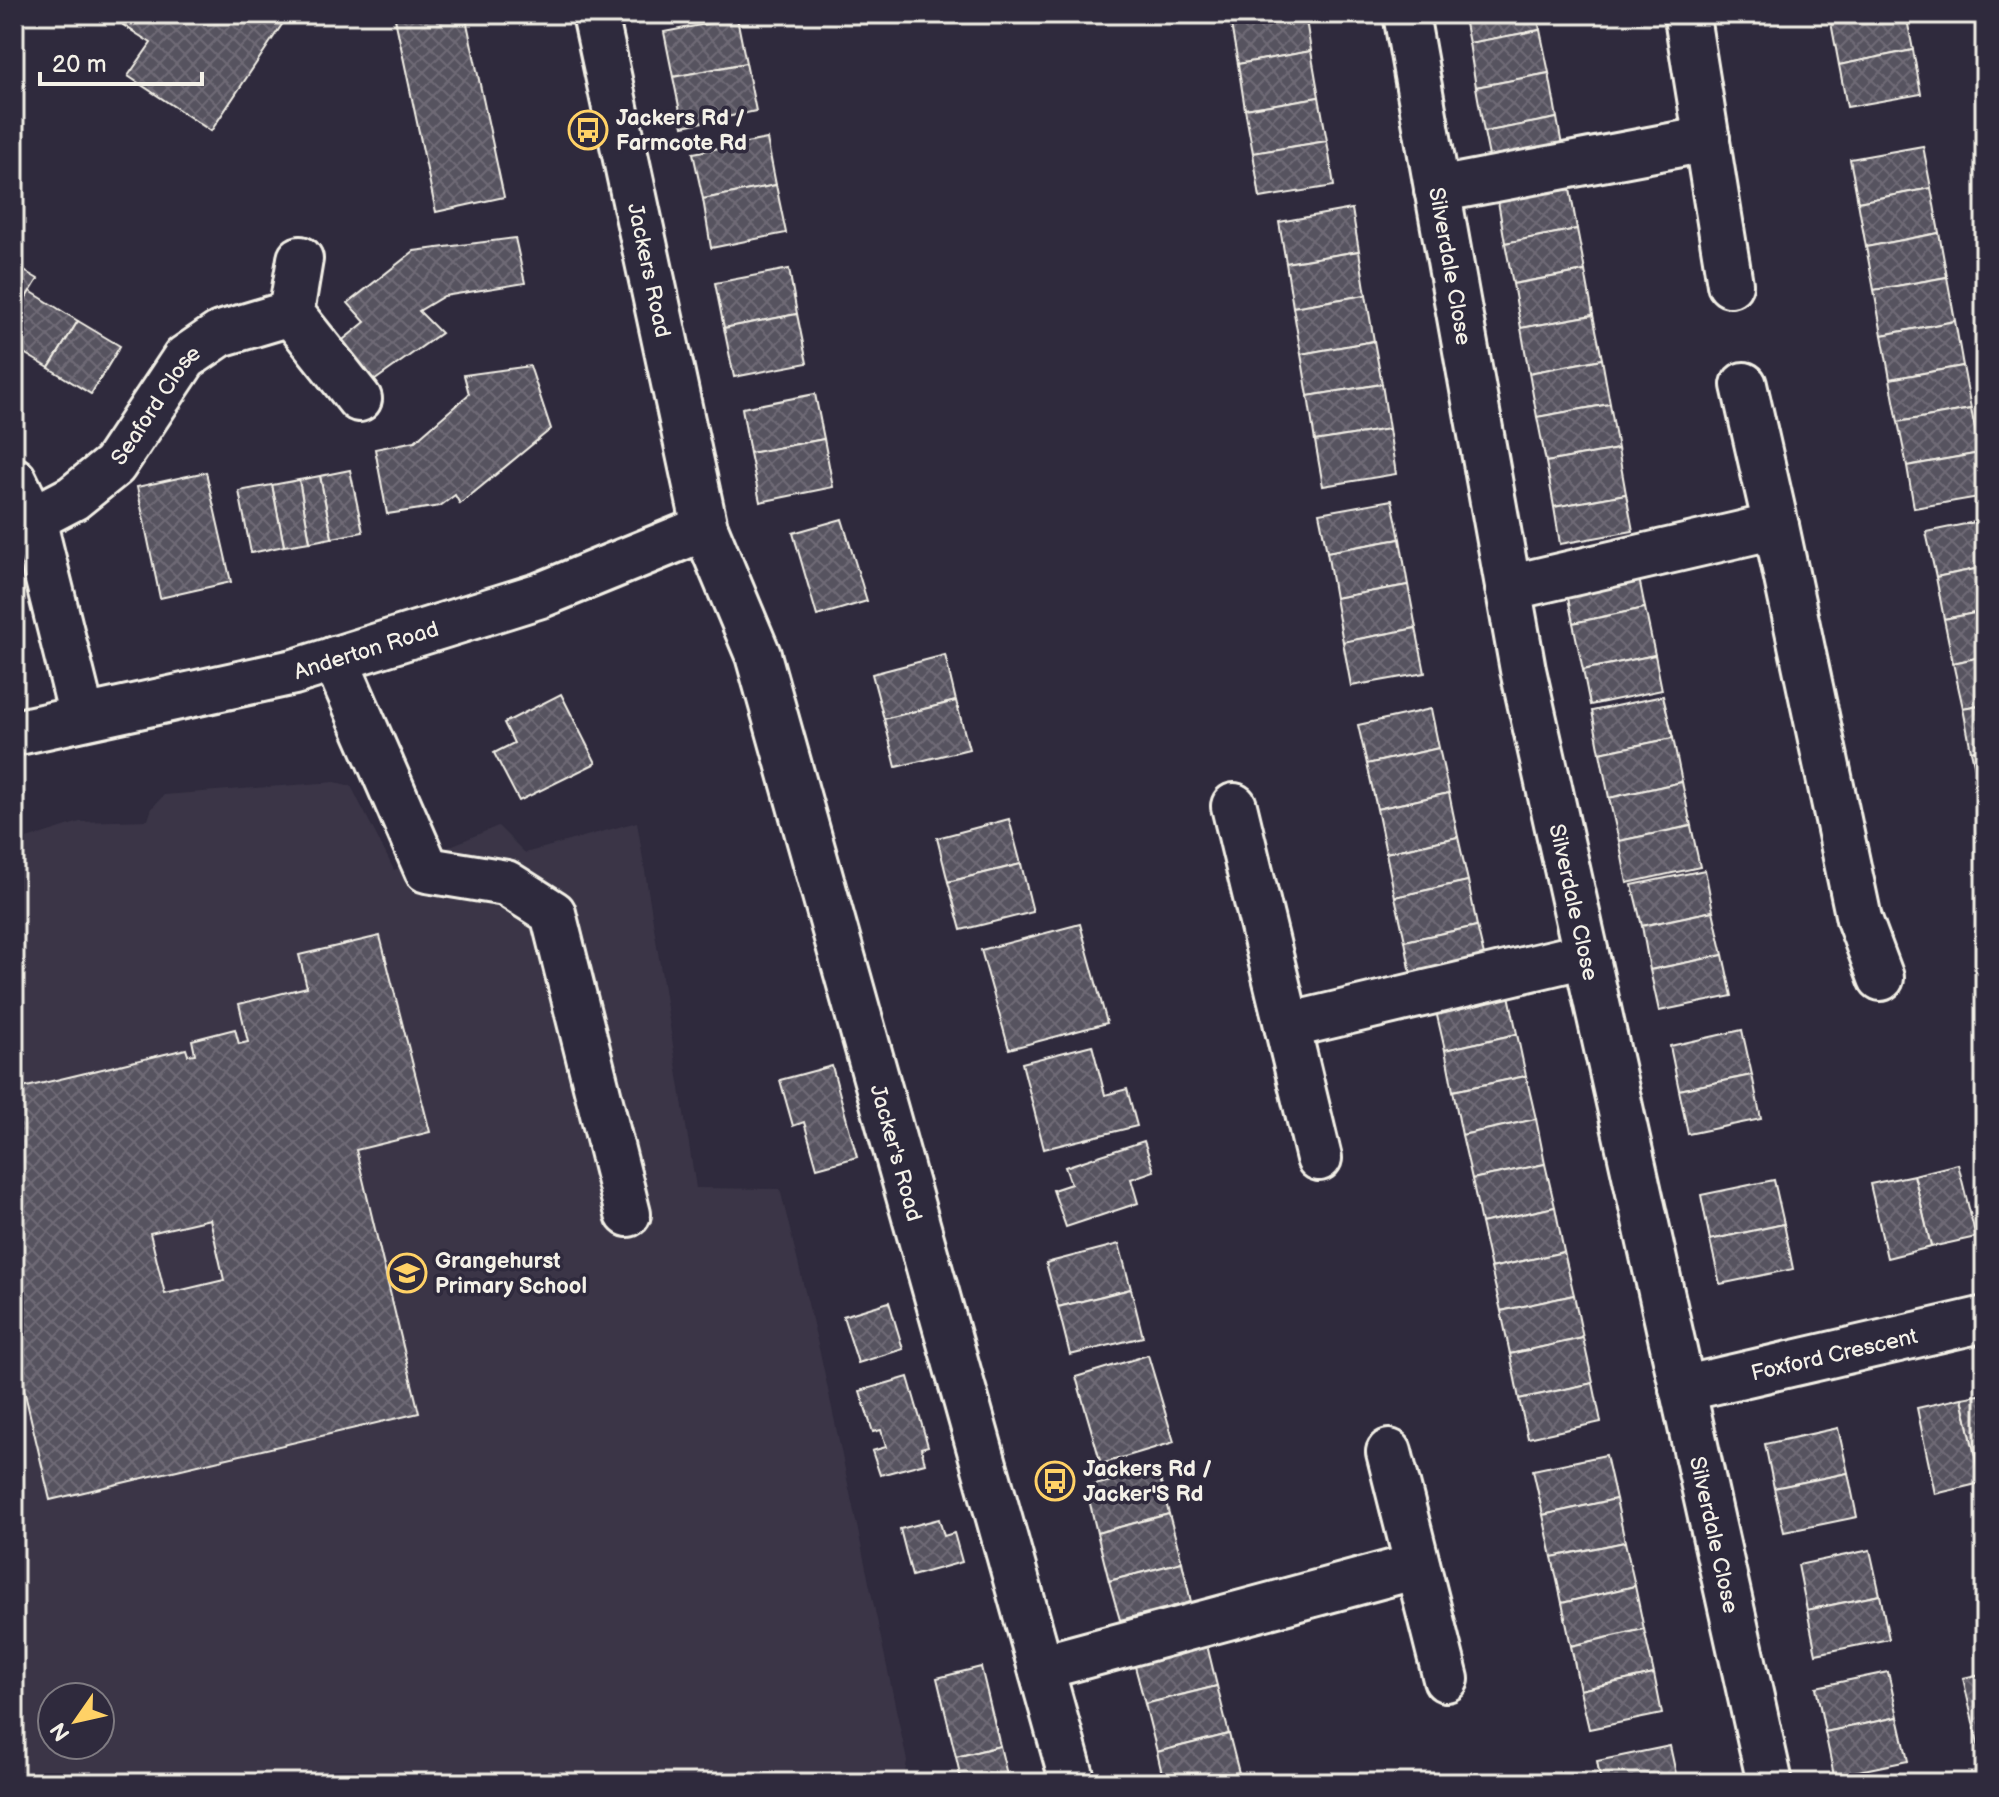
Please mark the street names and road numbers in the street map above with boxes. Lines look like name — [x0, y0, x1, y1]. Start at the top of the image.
street label: Silverdale Close — [1422, 185, 1477, 347]
street label: Jackers Road — [621, 201, 676, 340]
street label: Seaford Close — [106, 340, 206, 471]
street label: Anderton Road — [291, 616, 442, 686]
street label: Silverdale Close — [1543, 821, 1604, 983]
street label: Jacker's Road — [864, 1082, 927, 1225]
street label: Foxford Crescent — [1748, 1323, 1920, 1388]
street label: Silverdale Close — [1683, 1454, 1744, 1616]

